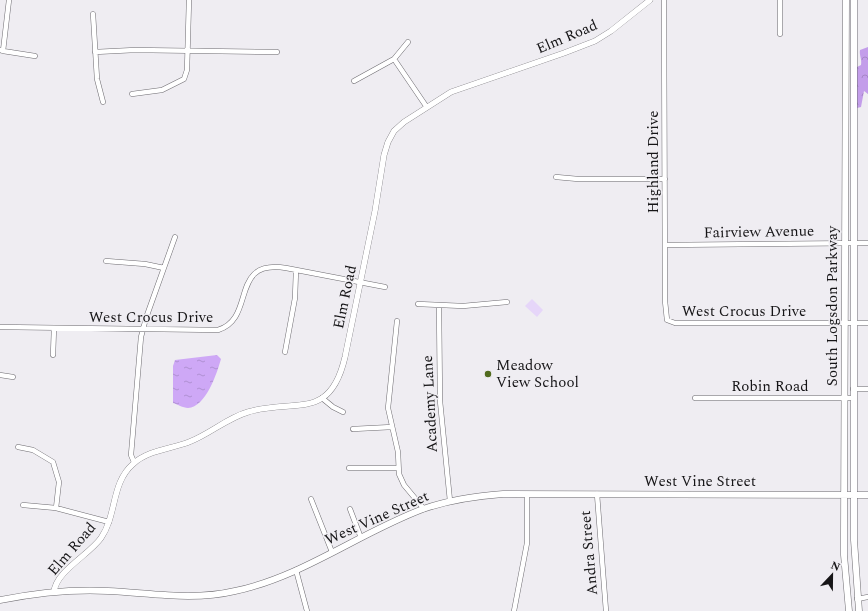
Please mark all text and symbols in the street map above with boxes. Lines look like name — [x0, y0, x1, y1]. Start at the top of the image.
street label: Elm Road — [533, 14, 601, 60]
street label: Highland Drive — [642, 111, 665, 213]
street label: Fairview Avenue — [703, 220, 815, 244]
street label: South Logsdon Parkway — [821, 225, 844, 386]
street label: Elm Road — [327, 263, 363, 331]
street label: West Crocus Drive — [682, 300, 806, 323]
street label: West Crocus Drive — [89, 306, 213, 329]
place label: Meadow View School — [496, 354, 579, 394]
street label: Academy Lane — [416, 355, 444, 453]
marker: Meadow View School — [483, 369, 493, 379]
street label: Robin Road — [731, 375, 809, 398]
street label: West Vine Street — [644, 470, 756, 493]
street label: West Vine Street — [321, 485, 433, 551]
street label: Andra Street — [574, 510, 604, 596]
street label: Elm Road — [42, 517, 102, 581]
north arrow — [812, 555, 852, 595]
text: N — [828, 557, 843, 576]

